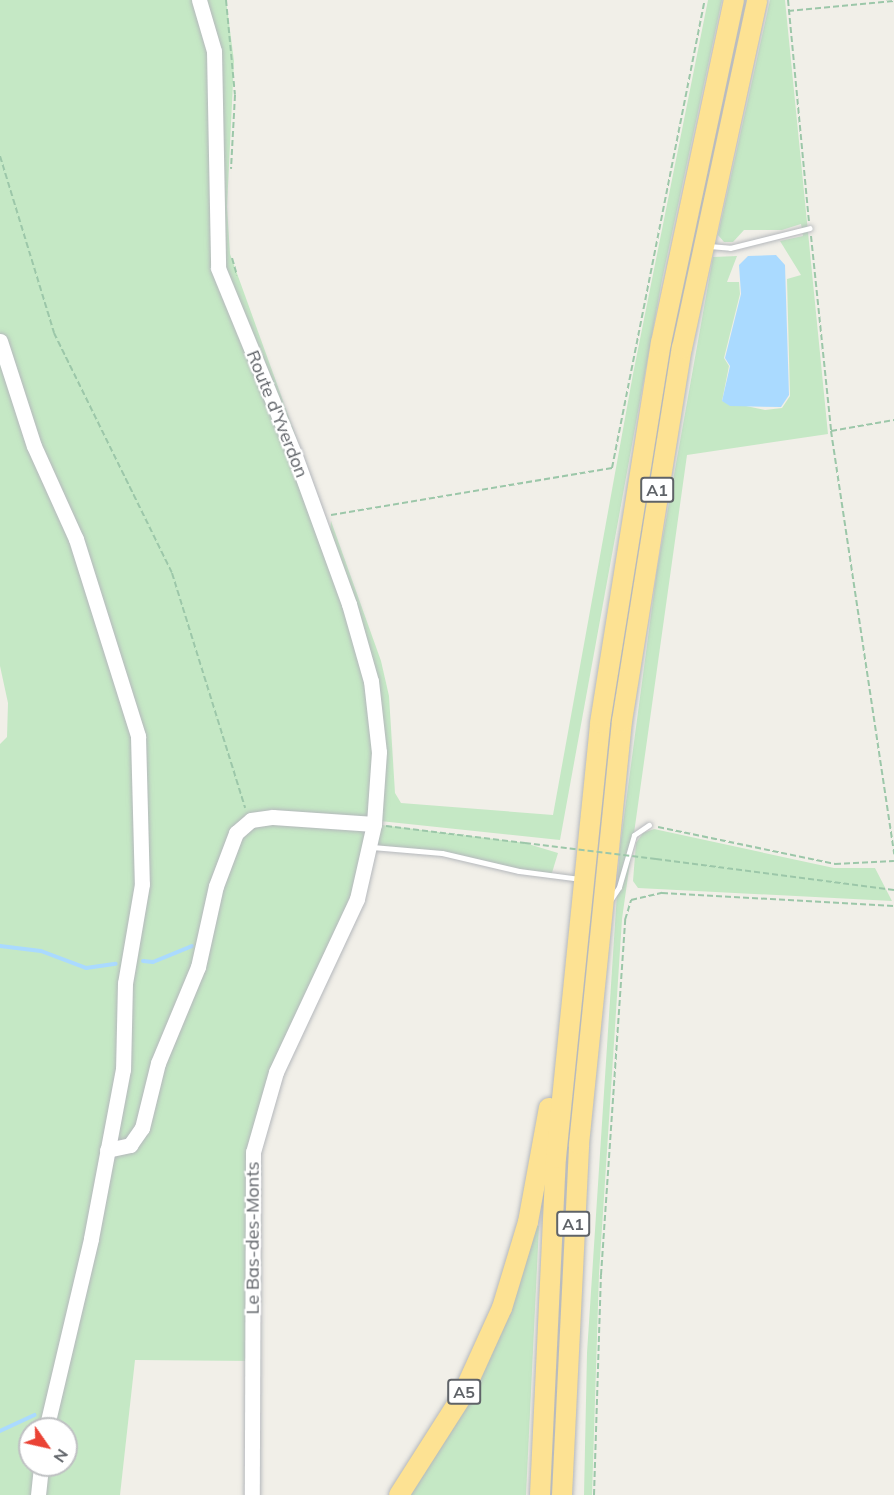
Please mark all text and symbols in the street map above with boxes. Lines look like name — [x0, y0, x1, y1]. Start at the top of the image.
street label: Route d'Yverdon — [242, 347, 312, 481]
road number: A1 — [639, 477, 675, 503]
street label: Le Bas-des-Monts — [242, 1162, 264, 1314]
road number: A1 — [555, 1211, 591, 1237]
road number: A5 — [446, 1379, 482, 1405]
north arrow — [18, 1417, 78, 1477]
text: N — [50, 1445, 73, 1467]

